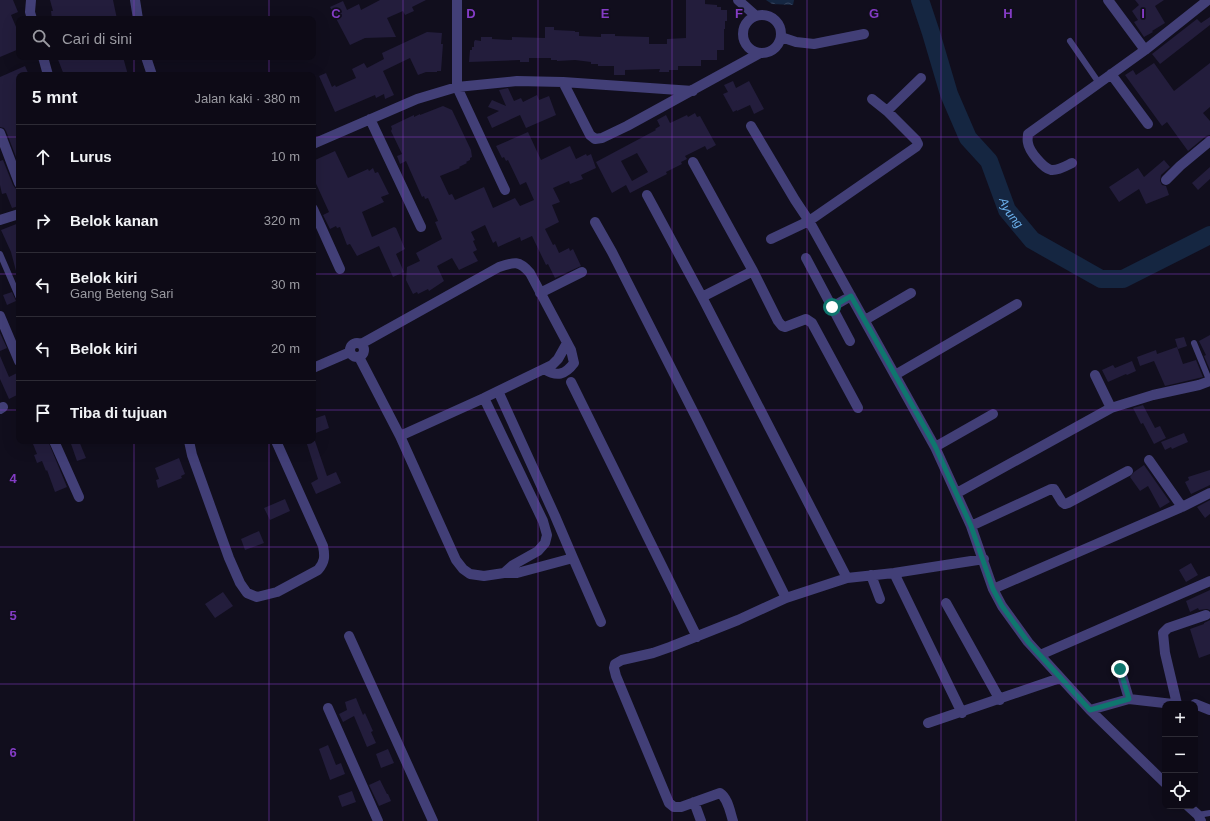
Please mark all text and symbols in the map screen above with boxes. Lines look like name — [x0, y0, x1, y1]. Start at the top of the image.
text: C — [331, 6, 341, 21]
text: D — [466, 6, 476, 21]
text: E — [601, 6, 610, 21]
text: F — [735, 6, 743, 21]
text: G — [869, 6, 879, 21]
text: H — [1003, 6, 1013, 21]
text: I — [1141, 6, 1145, 21]
search box — [16, 16, 316, 60]
icon: search — [30, 27, 52, 49]
text: Cari di sini — [62, 30, 132, 47]
text: 5 mnt — [32, 88, 77, 107]
text: Jalan kaki · 380 m — [195, 91, 300, 106]
icon: ahead — [32, 146, 54, 168]
text: Lurus — [70, 148, 112, 165]
text: 10 m — [271, 149, 300, 164]
water label: Ayung — [996, 195, 1026, 231]
icon: right — [32, 210, 54, 232]
text: Belok kanan — [70, 212, 158, 229]
text: 320 m — [264, 213, 300, 228]
text: Belok kiri — [70, 269, 138, 286]
icon: left — [32, 274, 54, 296]
text: 30 m — [271, 277, 300, 292]
text: Gang Beteng Sari — [70, 286, 173, 301]
route start — [823, 298, 841, 316]
icon: left — [32, 338, 54, 360]
text: Belok kiri — [70, 340, 138, 357]
text: 20 m — [271, 341, 300, 356]
icon: arrive — [32, 402, 54, 424]
text: Tiba di tujuan — [70, 404, 167, 421]
text: 4 — [9, 471, 17, 486]
text: 5 — [9, 608, 17, 623]
route end — [1111, 660, 1129, 678]
map controls — [1162, 701, 1198, 809]
button: + — [1162, 701, 1198, 737]
button: − — [1162, 737, 1198, 773]
text: 6 — [9, 745, 17, 760]
button: locate — [1162, 773, 1198, 809]

